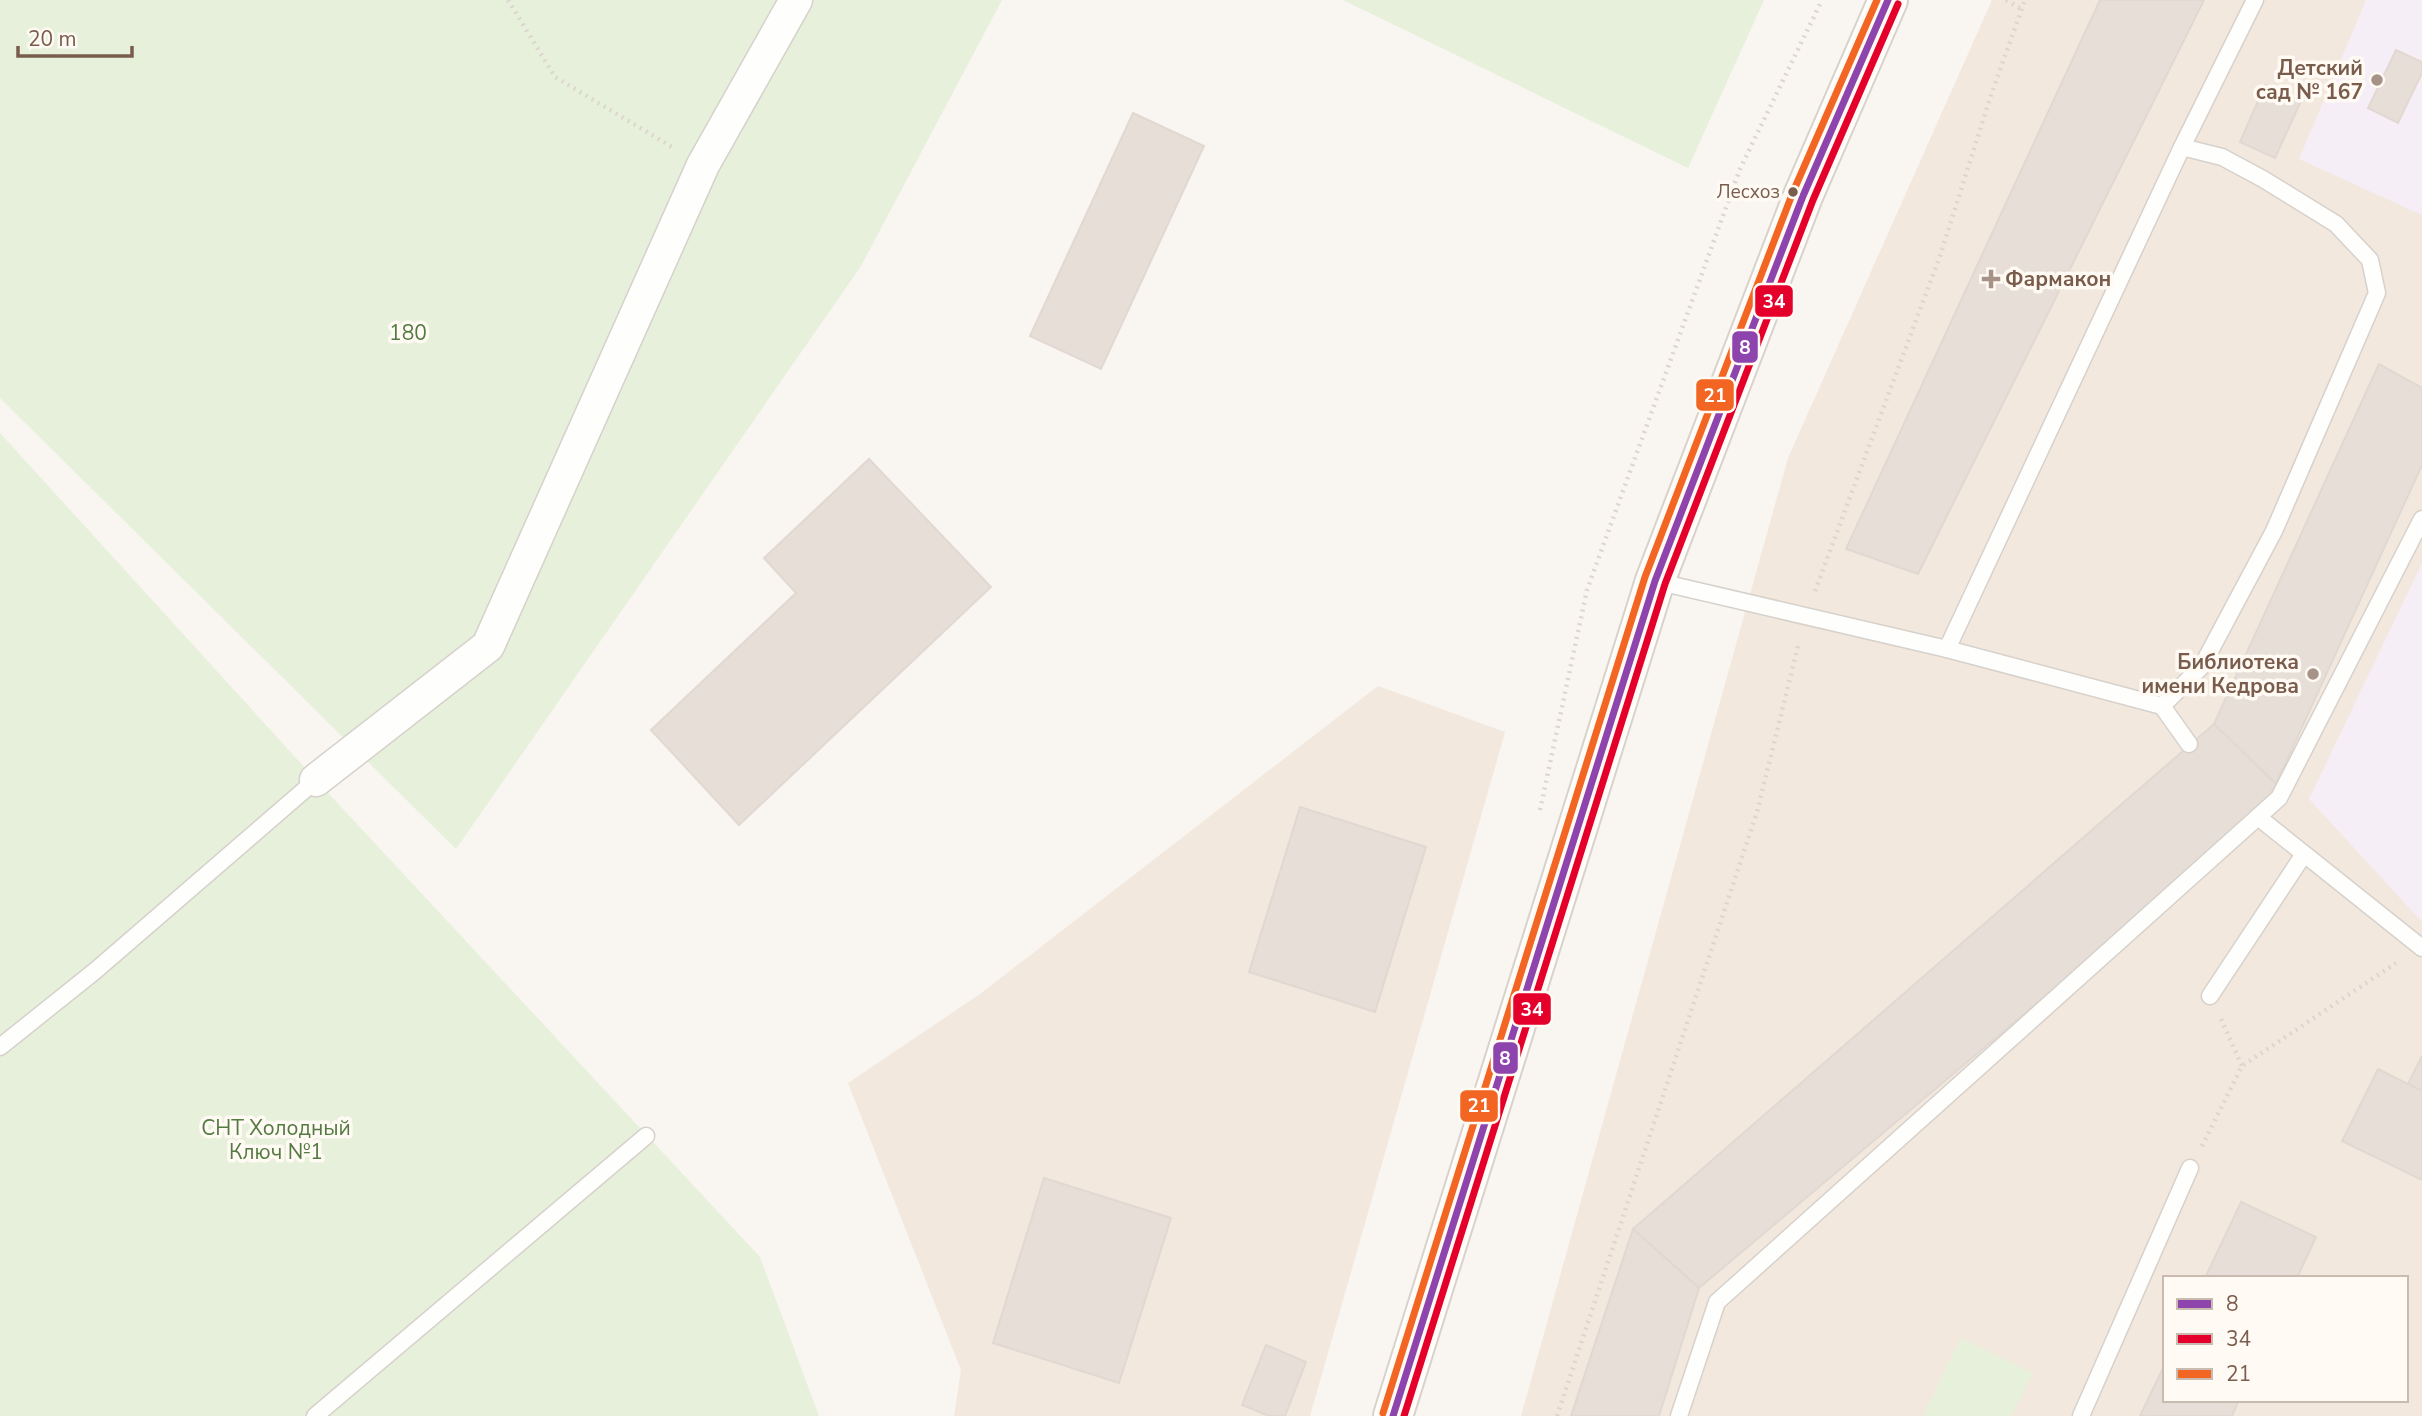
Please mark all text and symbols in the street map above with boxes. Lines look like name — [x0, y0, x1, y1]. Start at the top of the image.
scale bar — [18, 14, 131, 58]
text: 20 m — [28, 25, 77, 53]
place label: Детский сад № 167 — [2256, 54, 2363, 106]
marker: Детский сад № 167 — [2369, 72, 2385, 88]
place label: Лесхоз — [1716, 179, 1780, 205]
marker: Лесхоз — [1786, 185, 1800, 199]
place label: Фармакон — [2005, 265, 2111, 293]
marker: Фармакон — [1983, 271, 1999, 287]
line badge: 34 — [1754, 284, 1794, 318]
text: 34 — [1763, 289, 1785, 315]
park label: 180 — [389, 319, 427, 347]
line badge: 8 — [1731, 330, 1759, 364]
text: 8 — [1739, 335, 1751, 361]
line badge: 21 — [1695, 378, 1735, 412]
text: 21 — [1704, 383, 1726, 409]
place label: Библиотека имени Кедрова — [2141, 648, 2299, 700]
marker: Библиотека имени Кедрова — [2305, 666, 2321, 682]
line badge: 34 — [1512, 992, 1552, 1026]
text: 34 — [1521, 997, 1543, 1023]
line badge: 8 — [1492, 1041, 1519, 1075]
text: 8 — [1499, 1046, 1511, 1072]
line badge: 21 — [1459, 1089, 1499, 1123]
text: 21 — [1468, 1093, 1490, 1119]
park label: СНТ Холодный Ключ №1 — [201, 1114, 351, 1166]
legend — [2163, 1276, 2408, 1402]
text: 8 — [2226, 1290, 2239, 1318]
text: 34 — [2226, 1325, 2251, 1353]
text: 21 — [2226, 1360, 2251, 1388]

